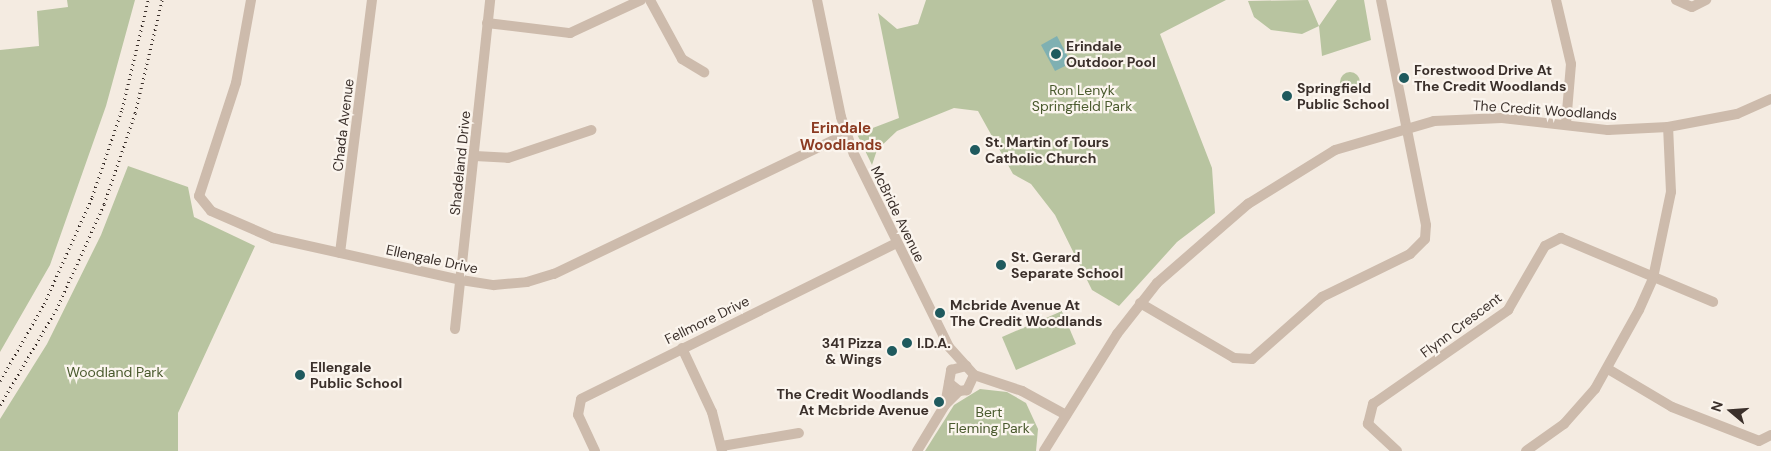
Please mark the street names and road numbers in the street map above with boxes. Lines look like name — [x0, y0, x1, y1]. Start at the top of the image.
street label: Chada Avenue — [329, 78, 357, 172]
street label: The Credit Woodlands — [1472, 97, 1618, 123]
street label: Shadeland Drive — [446, 110, 474, 216]
street label: McBride Avenue — [867, 163, 929, 265]
street label: Ellengale Drive — [385, 241, 479, 277]
street label: Flynn Crescent — [1417, 289, 1505, 361]
street label: Fellmore Drive — [662, 292, 752, 348]

